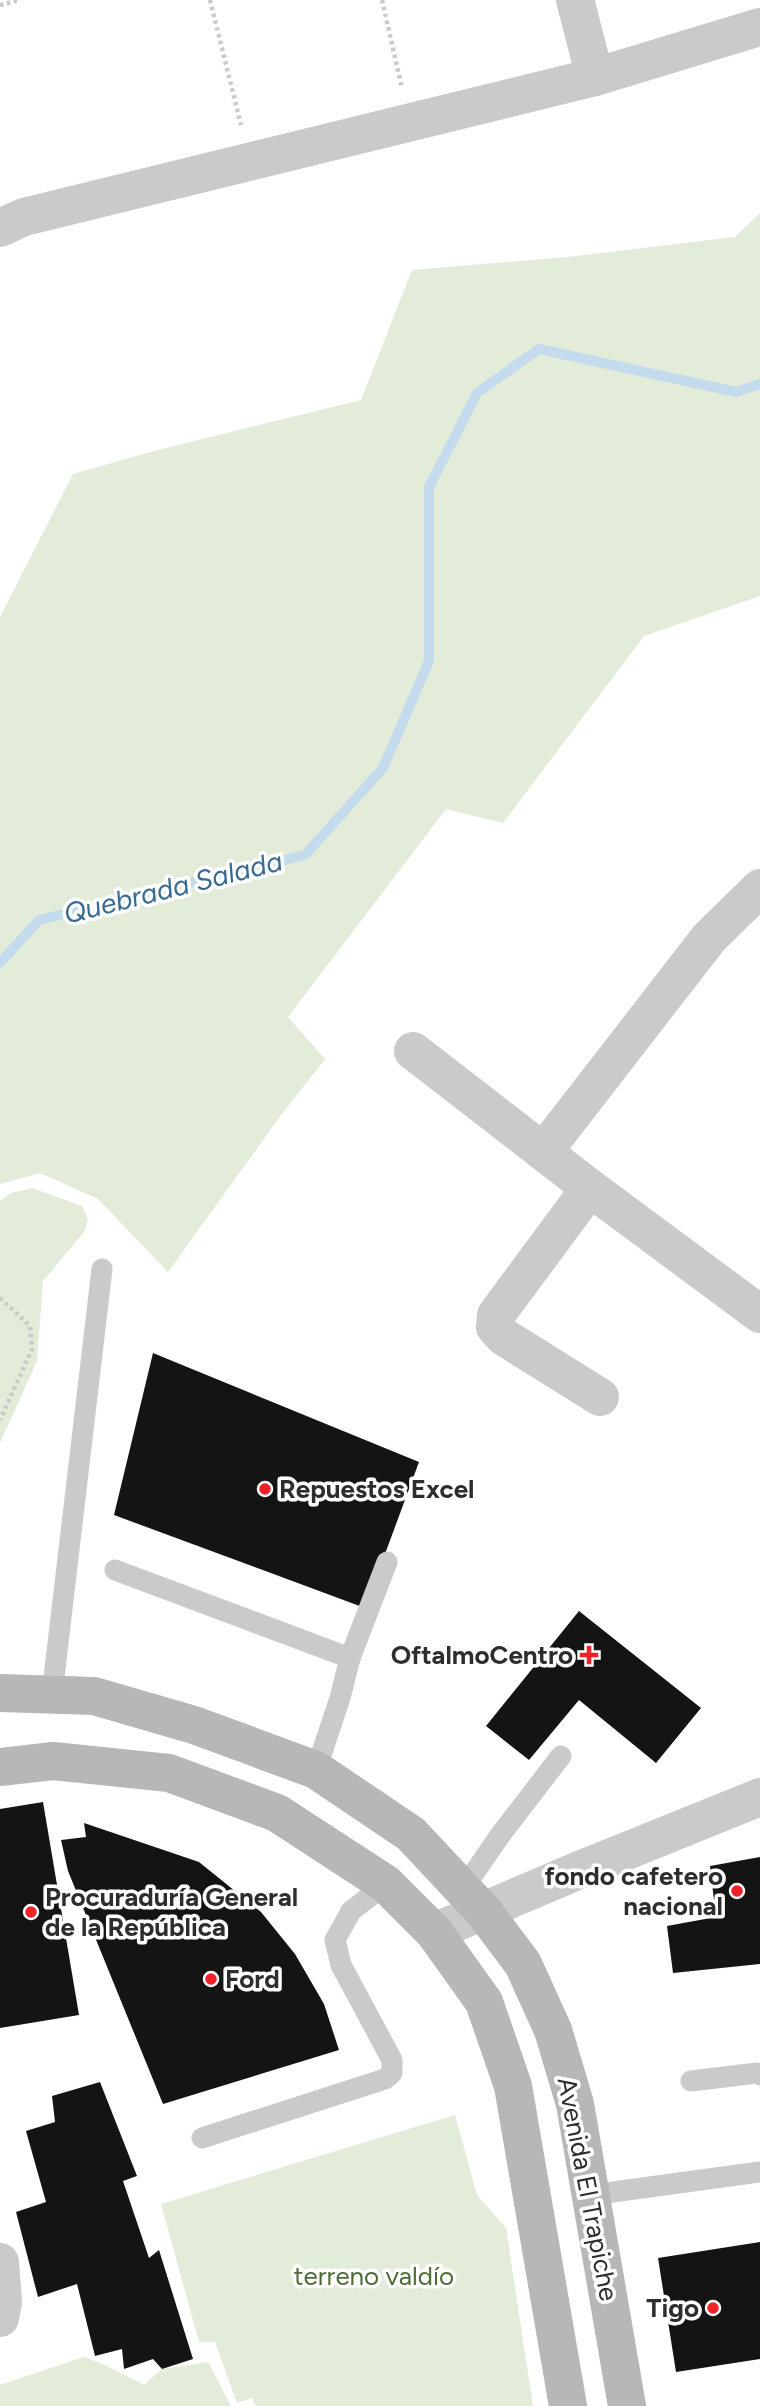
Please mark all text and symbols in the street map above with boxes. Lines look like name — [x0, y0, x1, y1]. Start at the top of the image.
water label: Quebrada Salada — [60, 843, 286, 931]
place label: Repuestos Excel — [279, 1473, 475, 1505]
marker: Repuestos Excel — [257, 1481, 273, 1497]
place label: OftalmoCentro — [391, 1639, 573, 1671]
marker: OftalmoCentro — [579, 1645, 599, 1665]
place label: fondo cafetero nacional — [545, 1860, 723, 1922]
place label: Procuraduría General de la República — [45, 1881, 298, 1943]
marker: fondo cafetero nacional — [729, 1883, 745, 1899]
marker: Procuraduría General de la República — [23, 1904, 39, 1920]
place label: Ford — [225, 1963, 280, 1995]
marker: Ford — [203, 1971, 219, 1987]
street label: Avenida El Trapiche — [551, 2075, 625, 2303]
park label: terreno valdío — [294, 2260, 454, 2292]
place label: Tigo — [646, 2292, 699, 2324]
marker: Tigo — [705, 2300, 721, 2316]

